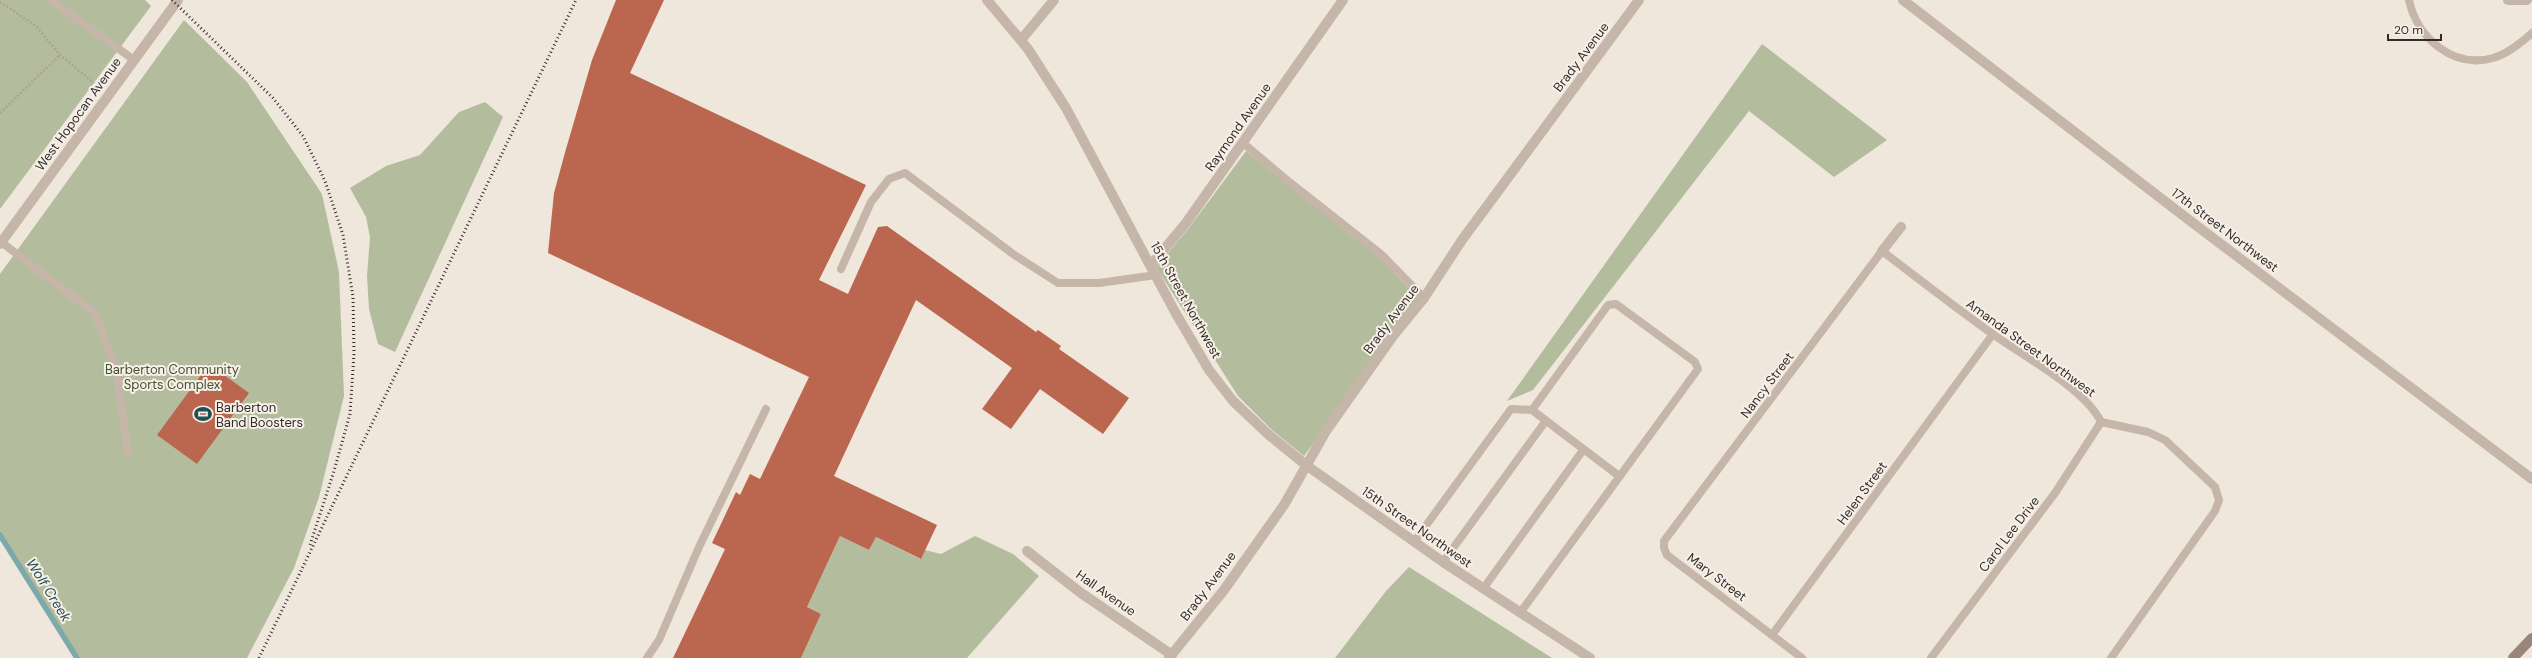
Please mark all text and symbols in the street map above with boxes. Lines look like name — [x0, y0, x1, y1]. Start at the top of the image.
scale bar — [2388, 16, 2441, 42]
street label: Brady Avenue — [1549, 19, 1613, 95]
text: 20 m — [2394, 22, 2423, 38]
street label: West Hopocan Avenue — [31, 54, 125, 174]
street label: Raymond Avenue — [1201, 79, 1275, 175]
street label: 17th Street Northwest — [2168, 184, 2282, 276]
street label: 15th Street Northwest — [1147, 239, 1225, 361]
street label: Brady Avenue — [1359, 281, 1423, 357]
street label: Amanda Street Northwest — [1963, 295, 2099, 401]
street label: Nancy Street — [1737, 349, 1797, 421]
park label: Barberton Community Sports Complex — [105, 361, 239, 393]
place label: Barberton Band Boosters — [216, 399, 303, 431]
sports icon: Barberton Band Boosters — [193, 404, 213, 424]
street label: Helen Street — [1833, 458, 1891, 528]
street label: 15th Street Northwest — [1359, 483, 1475, 571]
street label: Carol Lee Drive — [1975, 493, 2043, 575]
street label: Brady Avenue — [1176, 548, 1240, 624]
street label: Mary Street — [1684, 549, 1750, 605]
water label: Wolf Creek — [22, 555, 76, 626]
street label: Hall Avenue — [1073, 566, 1139, 620]

